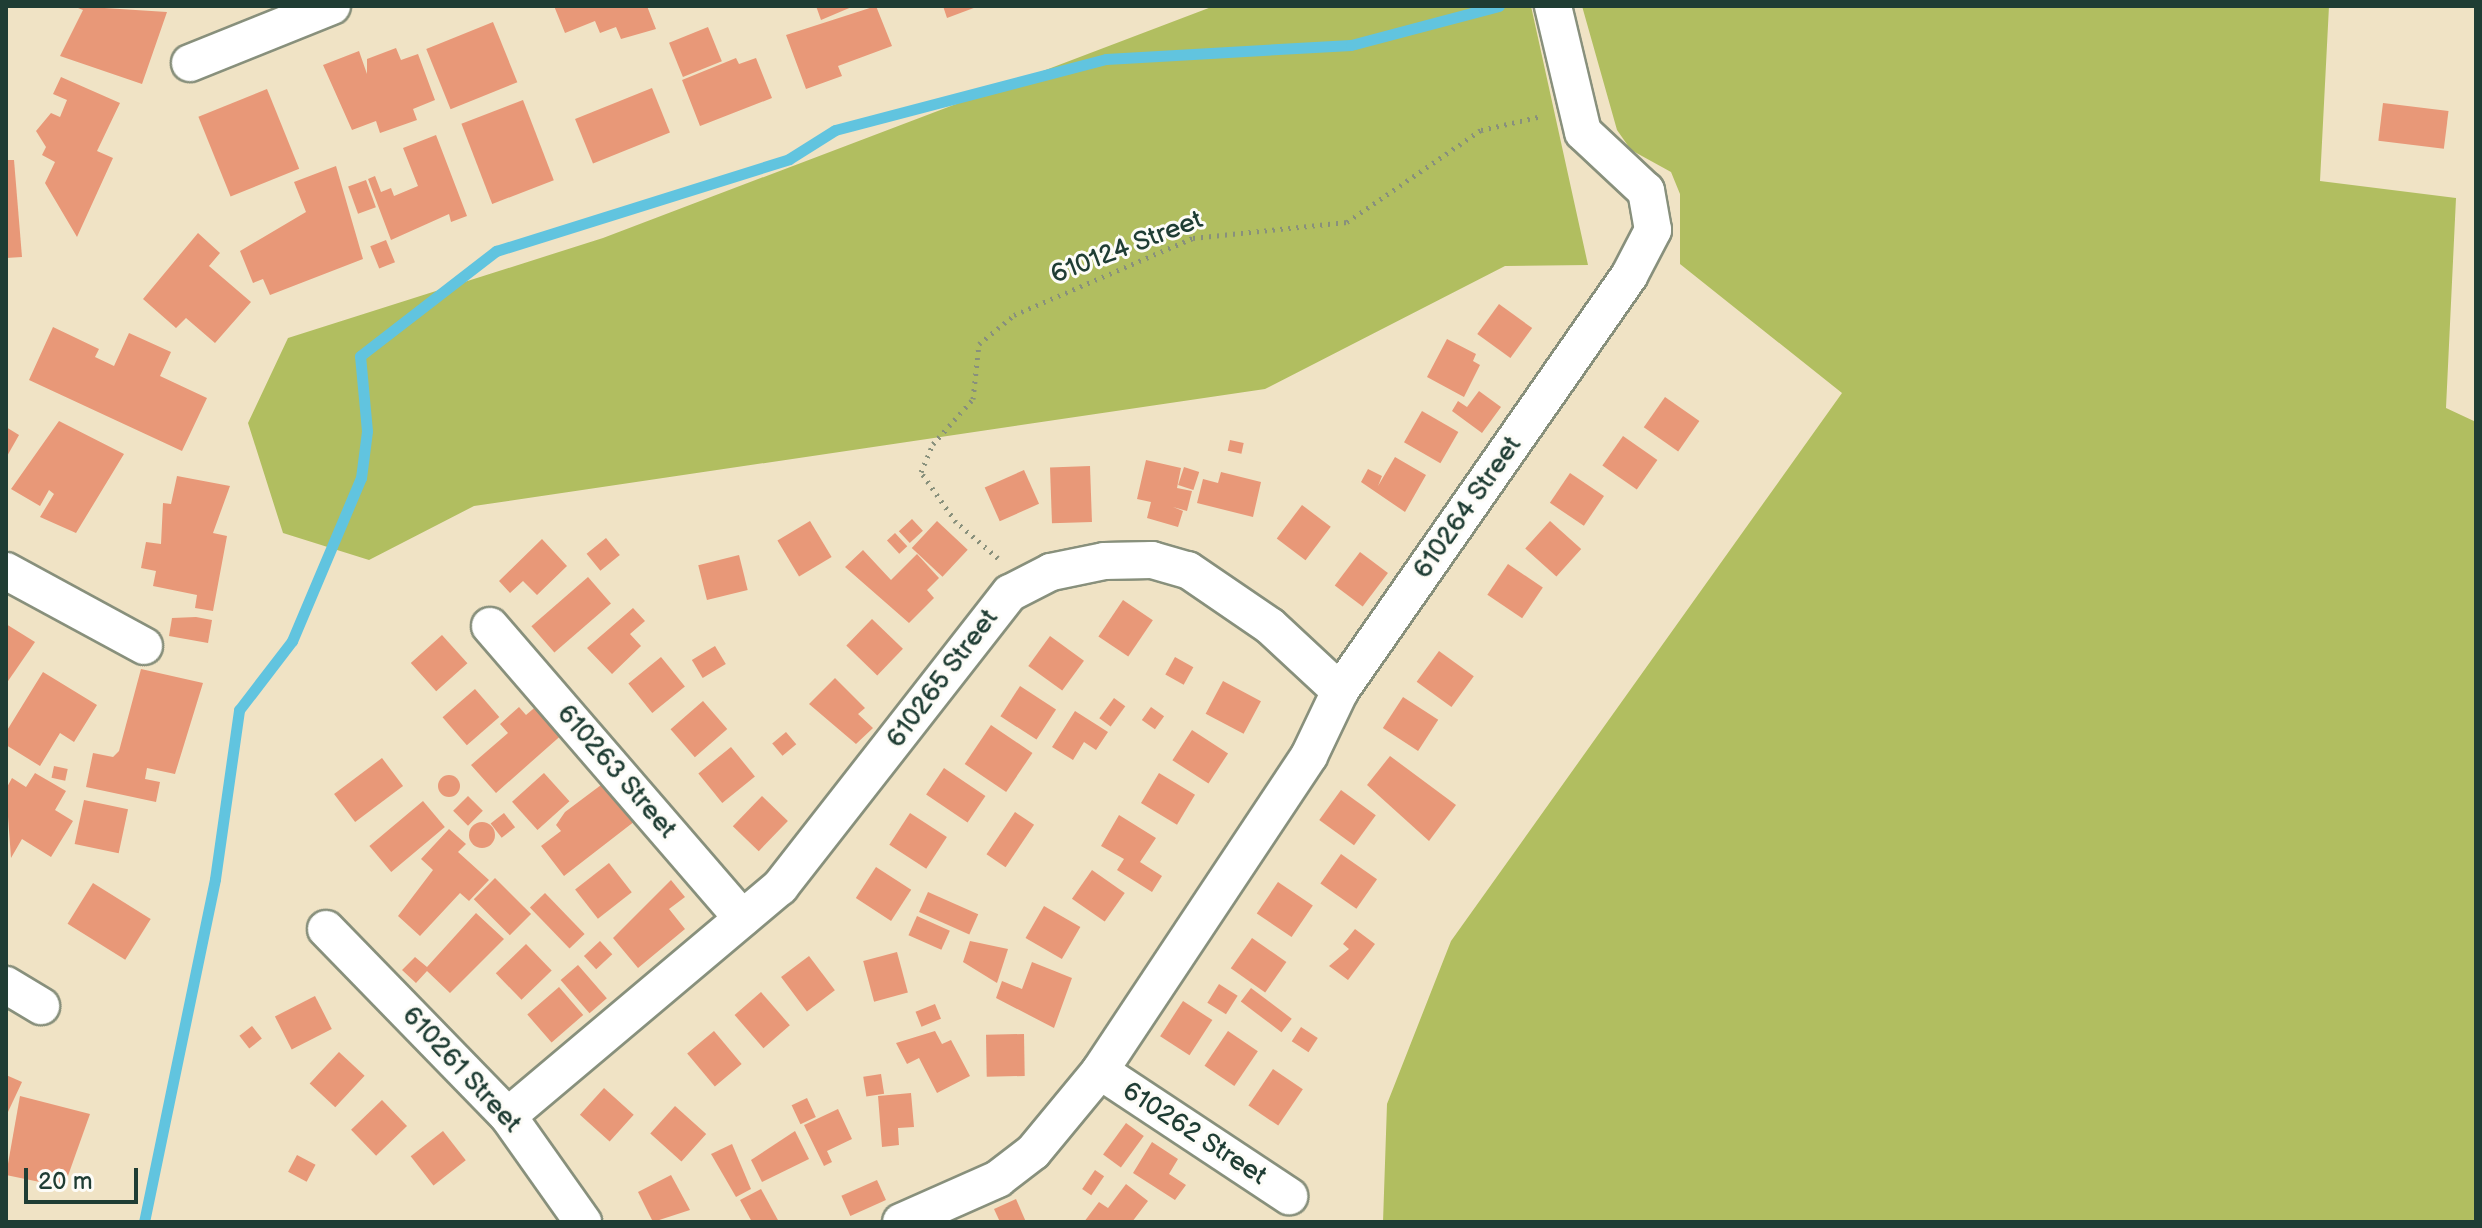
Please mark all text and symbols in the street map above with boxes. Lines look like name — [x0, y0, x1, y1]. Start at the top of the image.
street label: 610124 Street — [1046, 205, 1208, 291]
street label: 610264 Street — [1407, 431, 1529, 585]
street label: 610265 Street — [881, 603, 1005, 755]
street label: 610263 Street — [549, 699, 683, 845]
street label: 610261 Street — [395, 1001, 527, 1139]
street label: 610262 Street — [1116, 1076, 1272, 1192]
scale bar — [28, 1152, 142, 1202]
text: 20 m — [38, 1167, 93, 1196]

